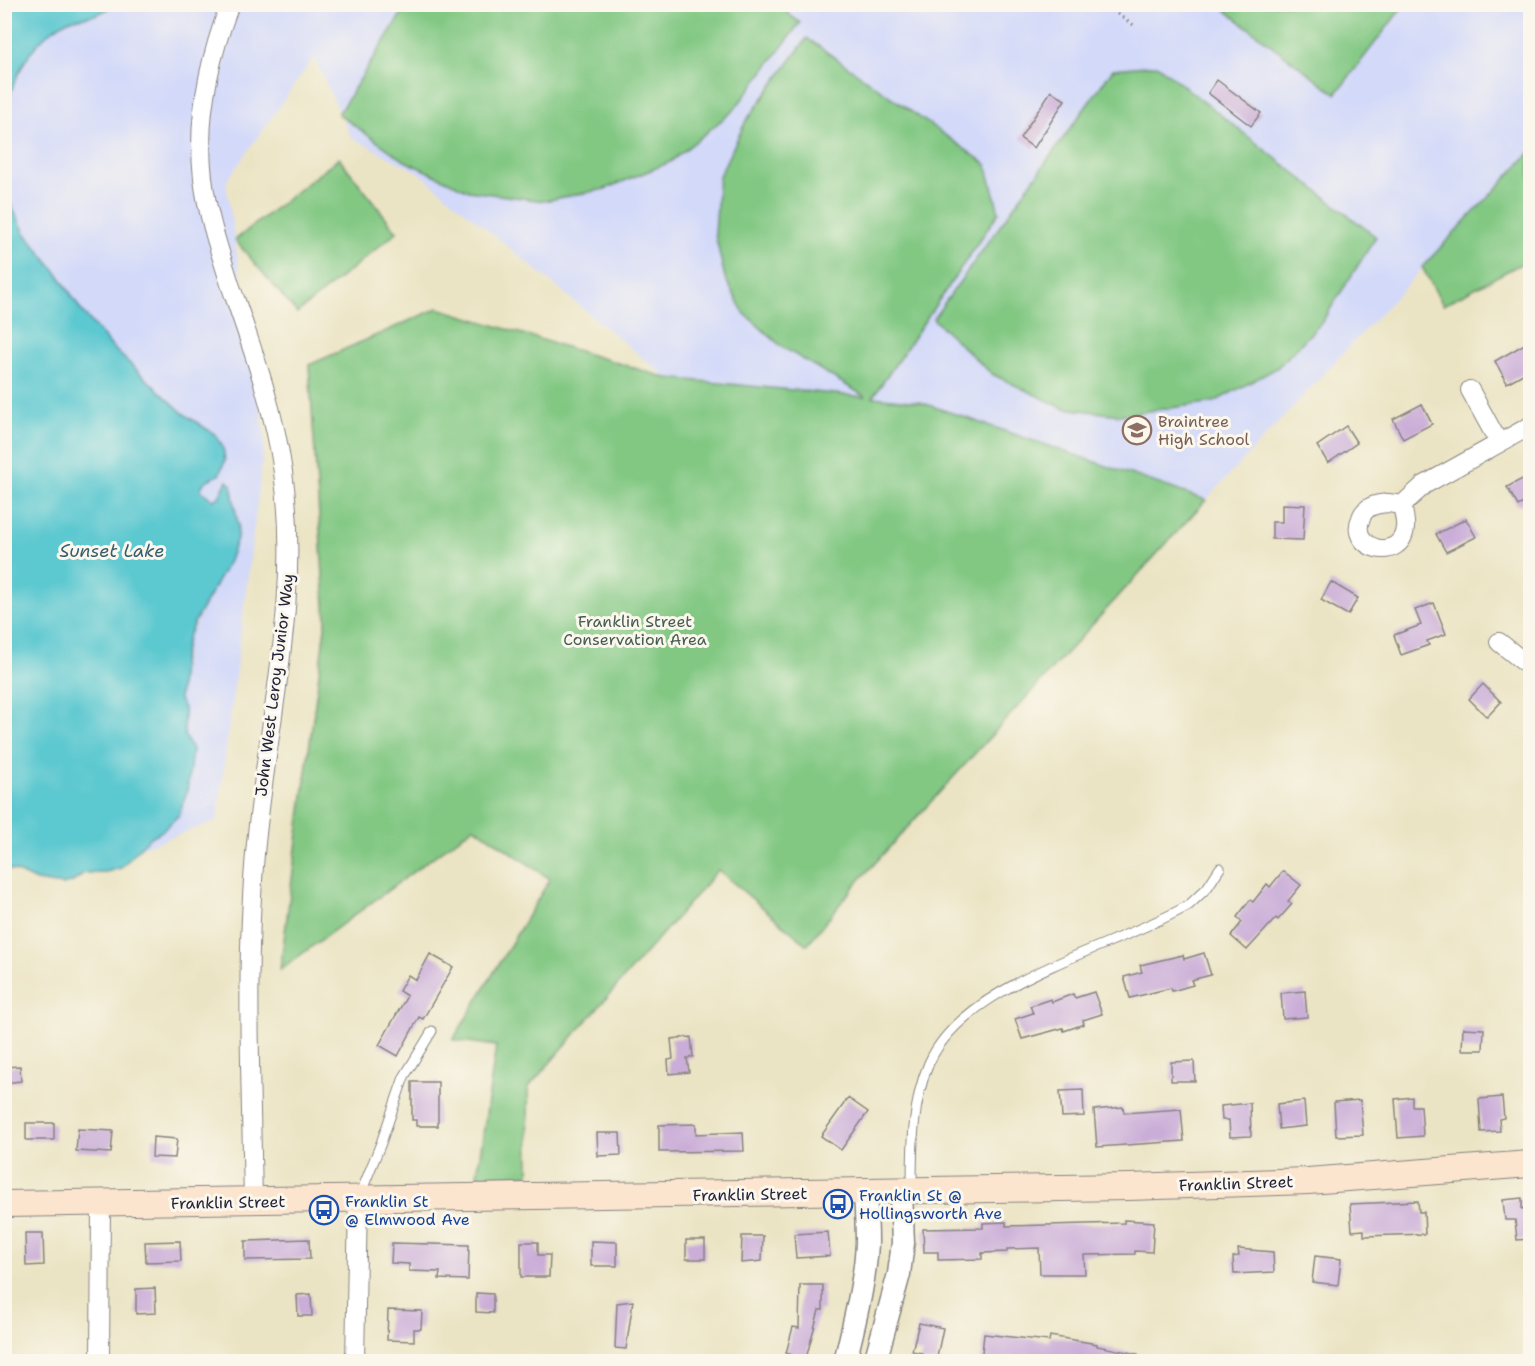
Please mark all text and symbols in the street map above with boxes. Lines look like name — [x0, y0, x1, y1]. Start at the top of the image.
place label: Braintree High School — [1158, 411, 1250, 450]
school or university icon: Braintree High School — [1121, 414, 1153, 446]
water label: Sunset Lake — [60, 539, 164, 563]
street label: John West Leroy Junior Way — [250, 572, 299, 798]
park label: Franklin Street Conservation Area — [563, 611, 707, 650]
street label: Franklin Street — [1178, 1171, 1294, 1196]
street label: Franklin Street — [692, 1183, 808, 1206]
place label: Franklin St @ Hollingsworth Ave — [859, 1185, 1002, 1224]
bus stop icon: Franklin St @ Hollingsworth Ave — [822, 1188, 854, 1220]
street label: Franklin Street — [170, 1191, 286, 1214]
place label: Franklin St @ Elmwood Ave — [345, 1191, 470, 1230]
bus stop icon: Franklin St @ Elmwood Ave — [308, 1194, 340, 1226]

